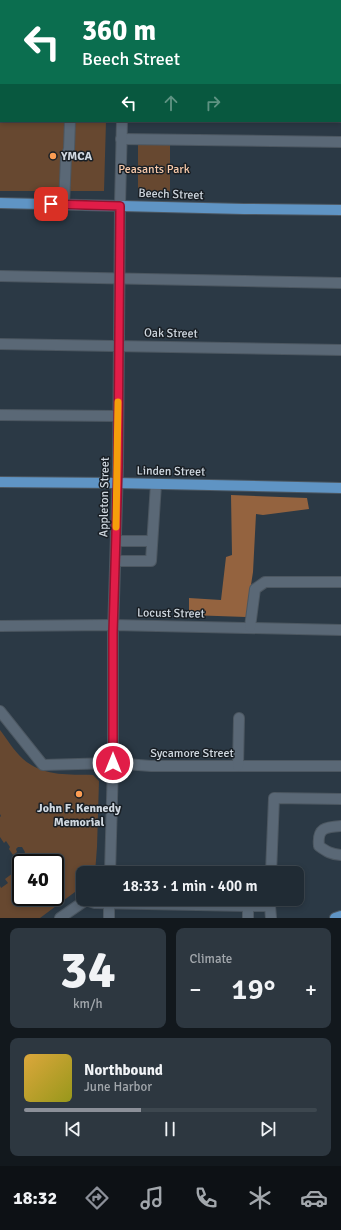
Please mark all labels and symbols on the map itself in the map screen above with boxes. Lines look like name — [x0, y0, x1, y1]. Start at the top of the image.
place label: YMCA — [60, 149, 93, 164]
marker: YMCA — [48, 151, 58, 161]
park label: Peasants Park — [118, 162, 190, 177]
street label: Beech Street — [138, 186, 204, 203]
pin — [34, 187, 68, 221]
street label: Oak Street — [144, 326, 198, 341]
street label: Appleton Street — [96, 457, 113, 537]
street label: Linden Street — [137, 463, 205, 480]
street label: Locust Street — [137, 605, 205, 622]
position arrow — [92, 742, 134, 784]
street label: Sycamore Street — [150, 746, 234, 761]
marker: John F. Kennedy Memorial — [74, 789, 84, 799]
place label: John F. Kennedy Memorial — [37, 801, 121, 830]
speed limit sign: 40 — [12, 854, 64, 906]

